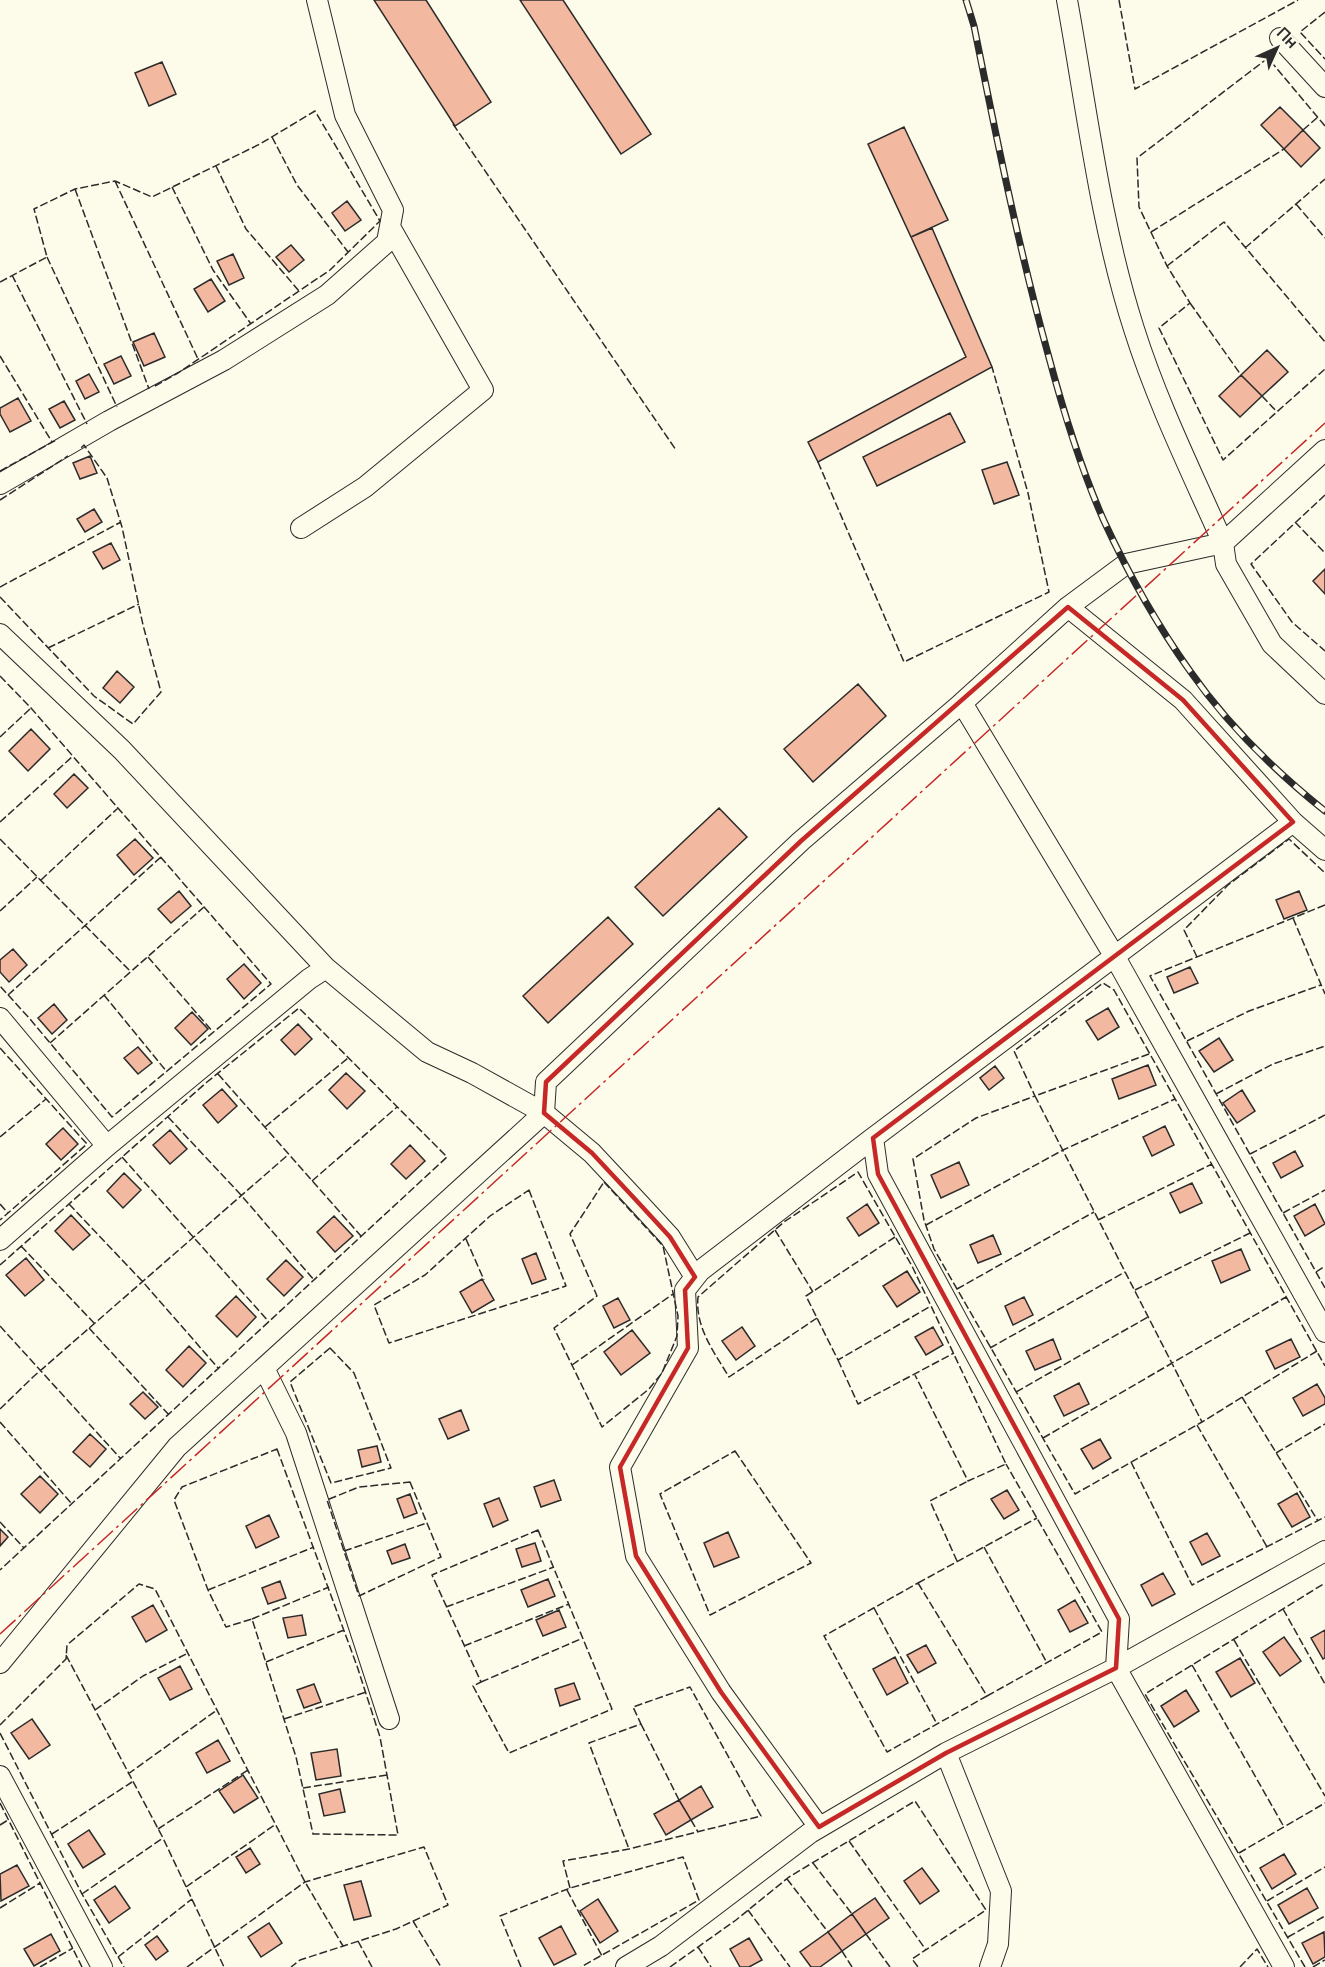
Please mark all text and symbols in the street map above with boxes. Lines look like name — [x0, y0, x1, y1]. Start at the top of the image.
north arrow — [1247, 18, 1307, 78]
text: Пн — [1272, 22, 1303, 53]

